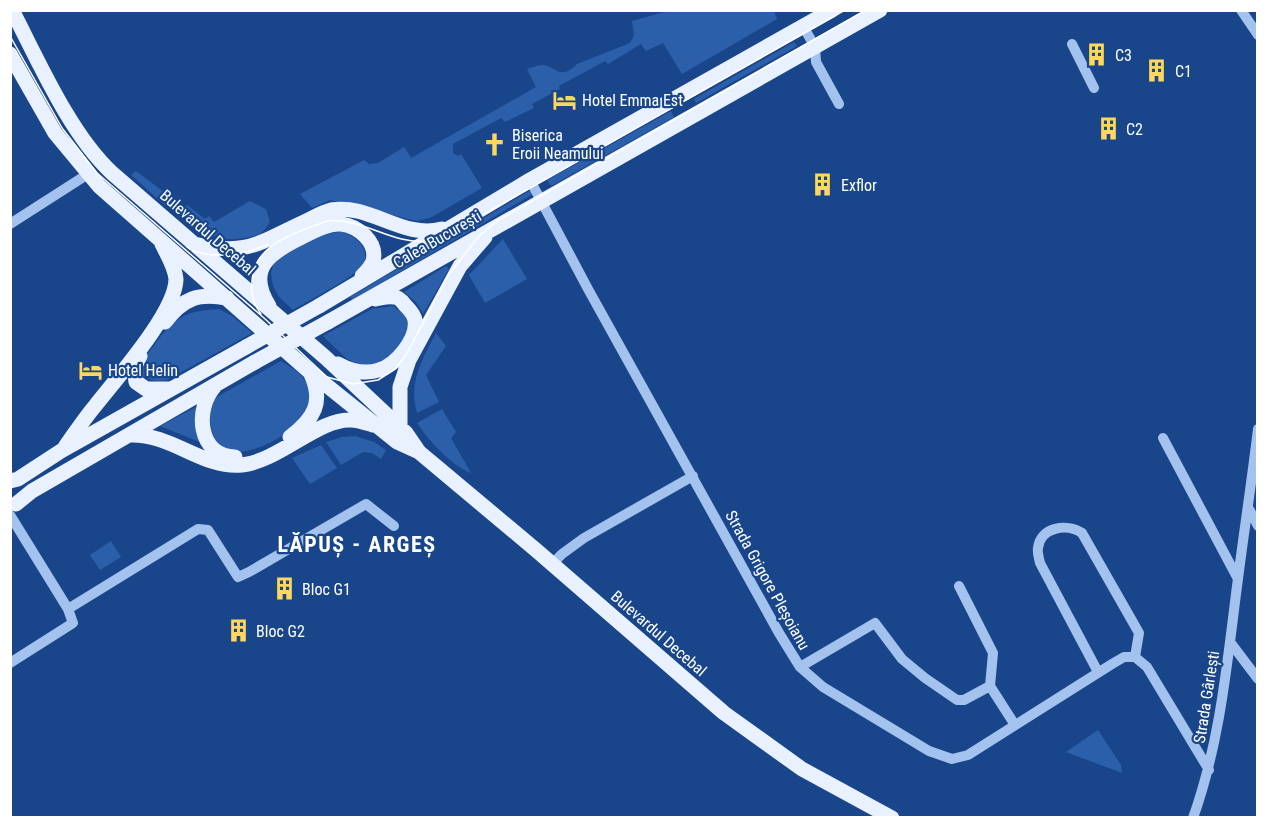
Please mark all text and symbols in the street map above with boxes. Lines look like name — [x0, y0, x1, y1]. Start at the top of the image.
building icon: C3 — [1084, 42, 1110, 68]
place label: C3 — [1115, 46, 1132, 65]
building icon: C1 — [1144, 58, 1170, 84]
place label: C1 — [1175, 62, 1192, 81]
hotel icon: Hotel Emma Est — [551, 87, 577, 113]
place label: Hotel Emma Est — [582, 91, 683, 110]
building icon: C2 — [1095, 116, 1121, 142]
place label: C2 — [1126, 120, 1143, 139]
place label: Biserica Eroii Neamului — [512, 126, 604, 163]
church icon: Biserica Eroii Neamului — [481, 131, 507, 157]
building icon: Exflor — [810, 172, 836, 198]
place label: Exflor — [841, 176, 877, 195]
street label: Bulevardul Decebal — [156, 186, 259, 279]
street label: Calea București — [390, 207, 485, 273]
hotel icon: Hotel Helin — [77, 357, 103, 383]
place label: Hotel Helin — [108, 361, 178, 380]
street label: Strada Grigore Pleșoianu — [720, 507, 814, 654]
district label: LĂPUȘ - ARGEȘ — [277, 532, 437, 558]
building icon: Bloc G1 — [271, 576, 297, 602]
place label: Bloc G1 — [302, 580, 351, 599]
street label: Bulevardul Decebal — [607, 587, 710, 680]
building icon: Bloc G2 — [225, 618, 251, 644]
place label: Bloc G2 — [256, 622, 305, 641]
street label: Strada Gârlești — [1190, 649, 1224, 745]

